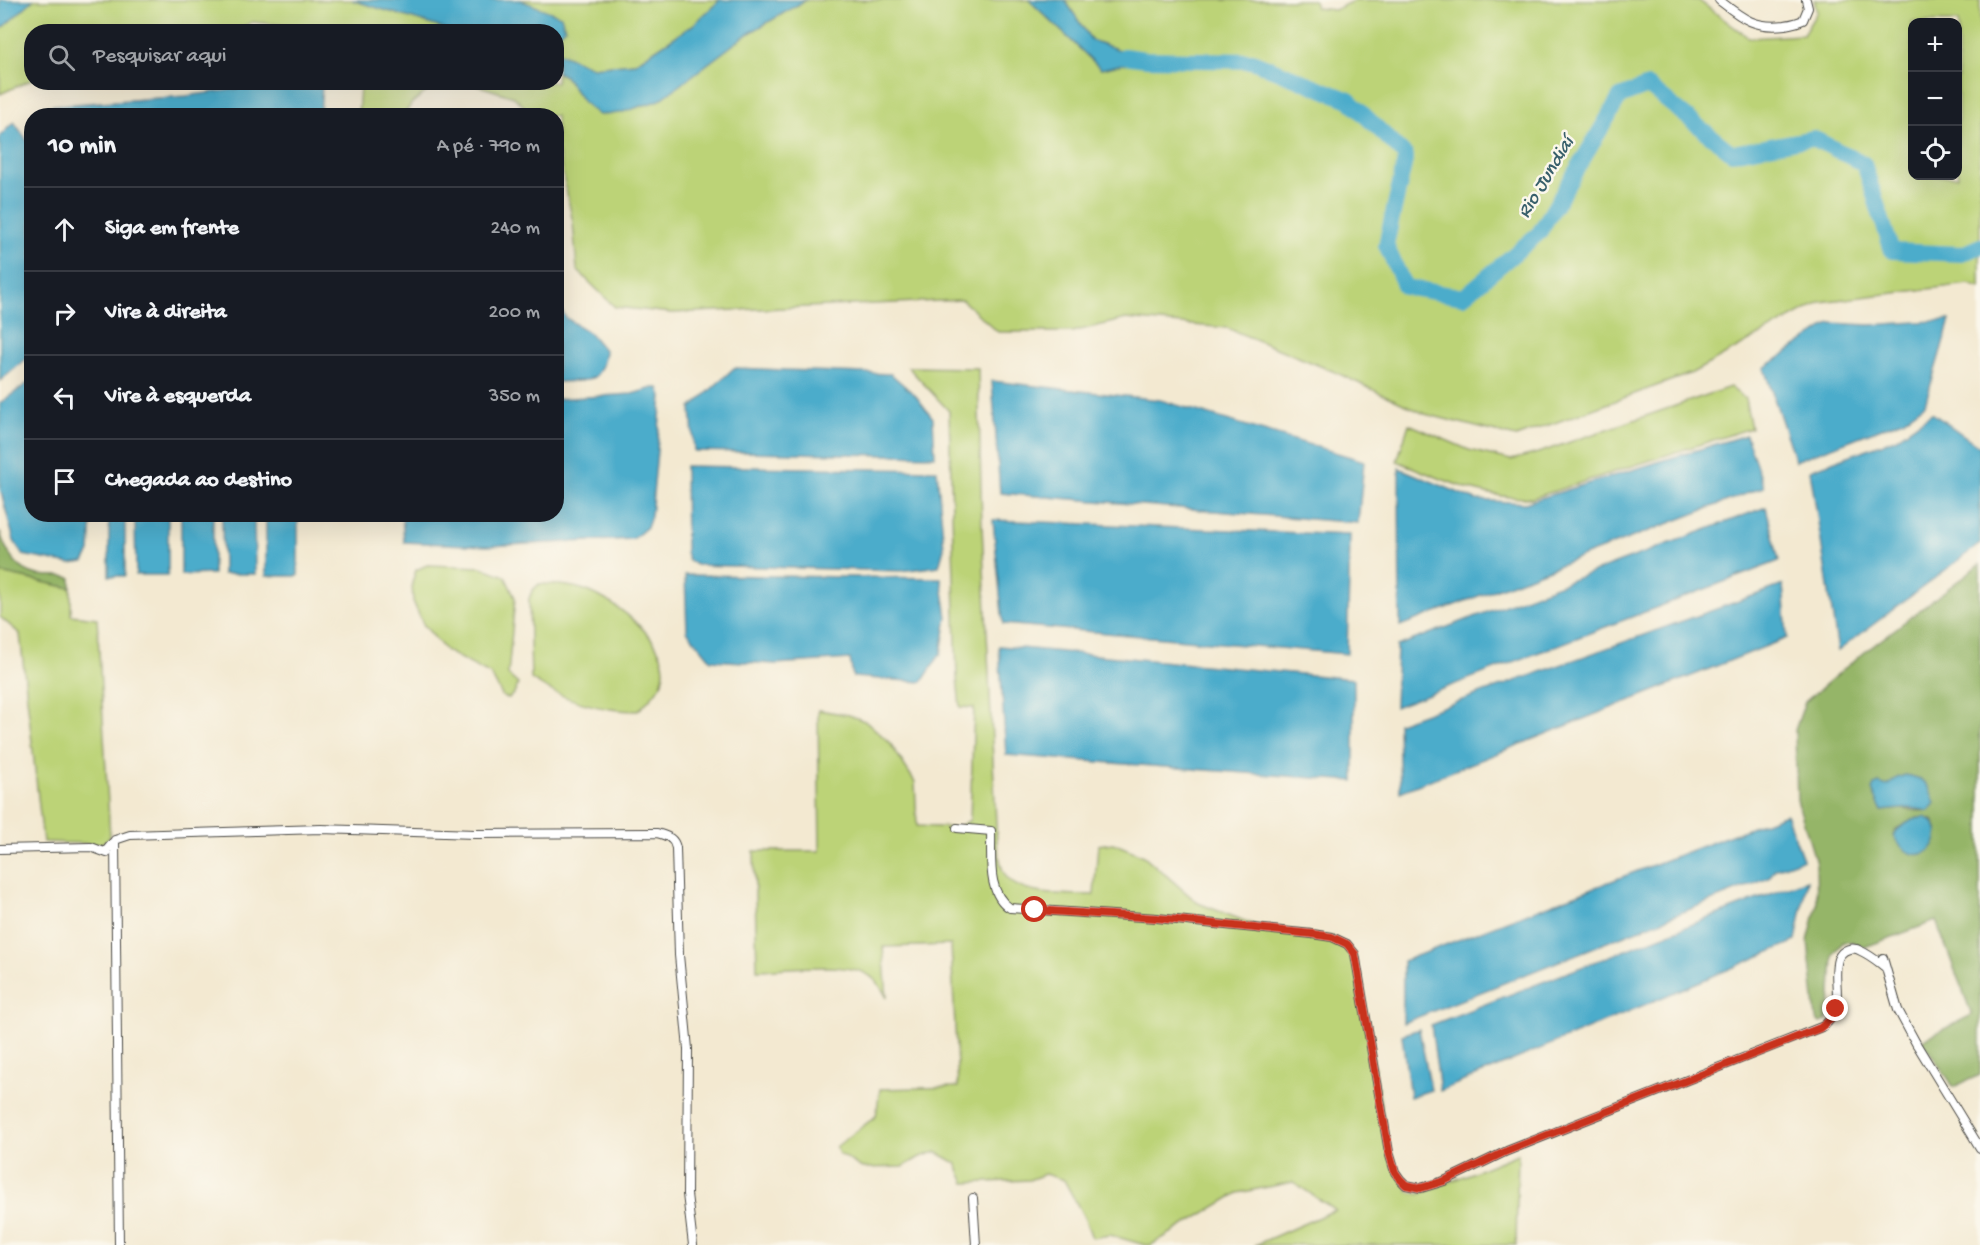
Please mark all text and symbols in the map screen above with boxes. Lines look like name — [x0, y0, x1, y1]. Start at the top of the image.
map controls — [1908, 18, 1962, 180]
button: + — [1908, 18, 1962, 72]
search box — [24, 24, 564, 90]
icon: search — [45, 41, 78, 74]
text: Pesquisar aqui — [93, 44, 227, 70]
button: − — [1908, 72, 1962, 126]
button: locate — [1908, 126, 1962, 180]
water label: Rio Jundiaí — [1514, 130, 1582, 223]
text: 10 min — [48, 132, 116, 163]
text: A pé · 790 m — [437, 136, 540, 159]
icon: ahead — [48, 213, 81, 246]
text: Siga em frente — [105, 216, 239, 242]
text: 240 m — [490, 218, 540, 241]
icon: right — [48, 297, 81, 330]
text: Vire à direita — [105, 300, 227, 326]
text: 200 m — [489, 302, 540, 325]
icon: left — [48, 381, 81, 414]
text: Vire à esquerda — [105, 384, 251, 410]
text: 350 m — [489, 386, 540, 409]
icon: arrive — [48, 465, 81, 498]
text: Chegada ao destino — [105, 468, 292, 494]
route start — [1021, 896, 1047, 922]
route end — [1822, 995, 1848, 1021]

